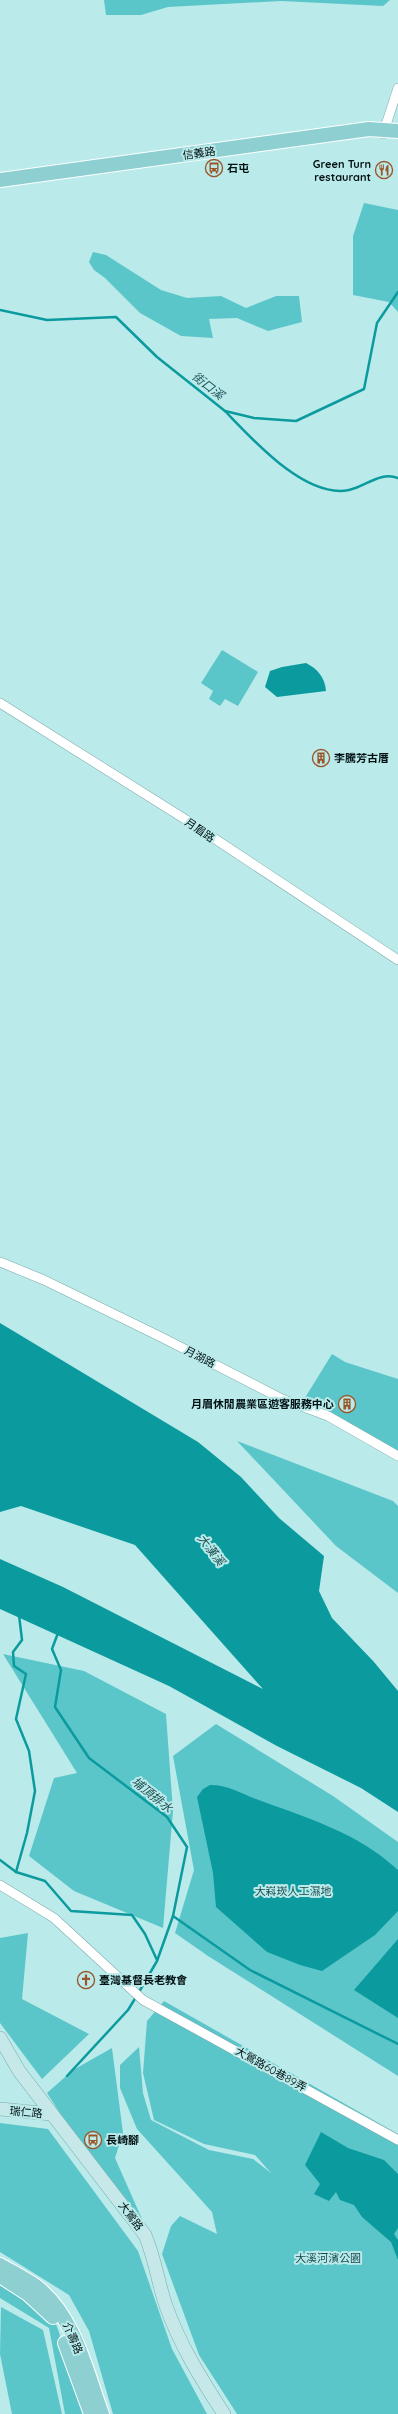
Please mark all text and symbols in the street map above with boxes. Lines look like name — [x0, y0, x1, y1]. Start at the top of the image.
street label: 信義路 — [182, 144, 216, 162]
place label: Green Turn restaurant — [313, 157, 371, 184]
bus stop icon: 石屯 — [204, 158, 224, 178]
restaurant icon: Green Turn restaurant — [374, 160, 394, 180]
place label: 石屯 — [227, 161, 249, 175]
water label: 街口溪 — [190, 369, 229, 404]
building icon: 李騰芳古厝 — [311, 748, 331, 768]
place label: 李騰芳古厝 — [334, 751, 389, 765]
street label: 月眉路 — [182, 815, 218, 845]
street label: 月湖路 — [182, 1343, 218, 1371]
building icon: 月眉休閒農業區遊客服務中心 — [337, 1394, 357, 1414]
place label: 月眉休閒農業區遊客服務中心 — [191, 1397, 334, 1411]
water label: 大漢溪 — [194, 1531, 230, 1570]
water label: 埔頂排水 — [129, 1774, 176, 1816]
park label: 大嵙崁人工濕地 — [255, 1884, 332, 1898]
church icon: 臺灣基督長老教會 — [76, 1970, 96, 1990]
place label: 臺灣基督長老教會 — [99, 1973, 187, 1987]
street label: 大鶯路60巷89弄 — [233, 2044, 309, 2094]
street label: 瑞仁路 — [9, 2104, 43, 2120]
bus stop icon: 長崎腳 — [83, 2130, 103, 2150]
place label: 長崎腳 — [106, 2133, 139, 2147]
street label: 大鶯路 — [115, 2199, 147, 2233]
park label: 大溪河濱公園 — [295, 2251, 361, 2265]
street label: 介壽路 — [60, 2320, 86, 2356]

